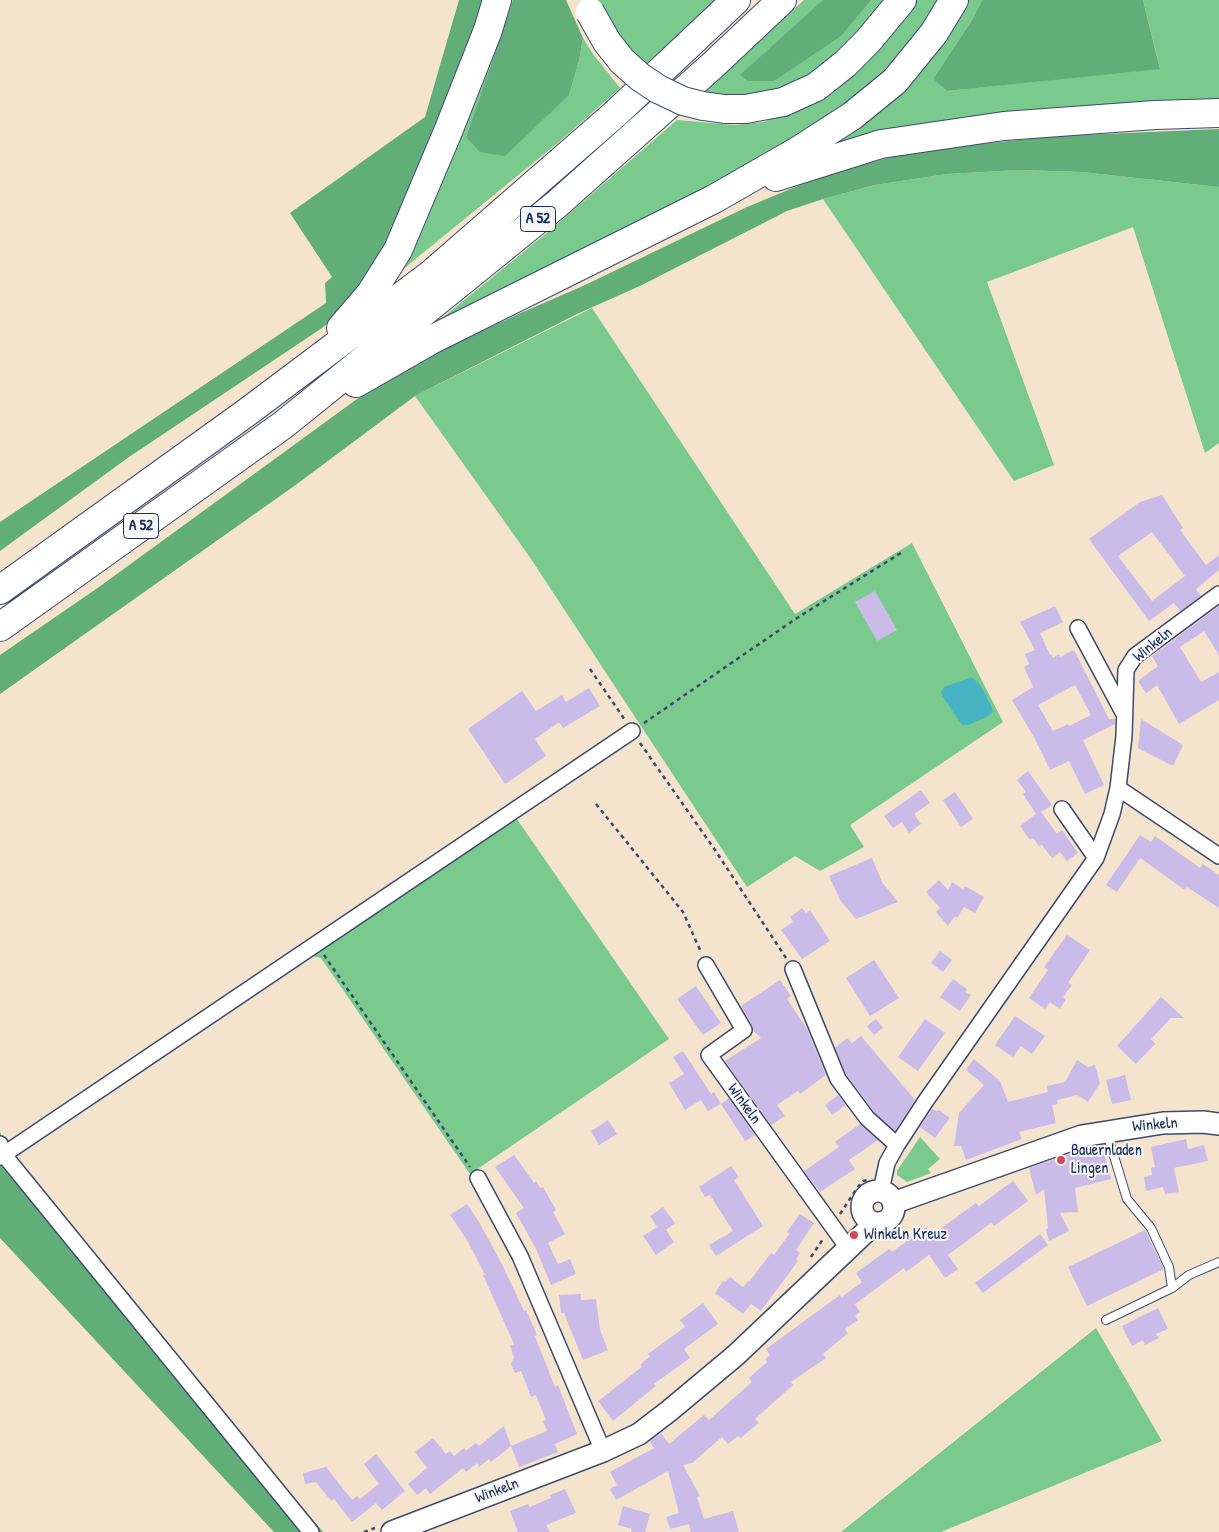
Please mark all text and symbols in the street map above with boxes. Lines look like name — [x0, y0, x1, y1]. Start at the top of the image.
road number: A 52 — [520, 206, 556, 232]
road number: A 52 — [124, 514, 158, 538]
street label: Winkeln — [1129, 623, 1177, 667]
street label: Winkeln — [723, 1080, 765, 1128]
street label: Winkeln — [1132, 1113, 1178, 1137]
place label: Bauernladen Lingen — [1071, 1141, 1142, 1179]
marker: Bauernladen Lingen — [1055, 1154, 1067, 1166]
place label: Winkeln Kreuz — [864, 1225, 947, 1245]
marker: Winkeln Kreuz — [848, 1229, 860, 1241]
street label: Winkeln — [472, 1474, 522, 1508]

